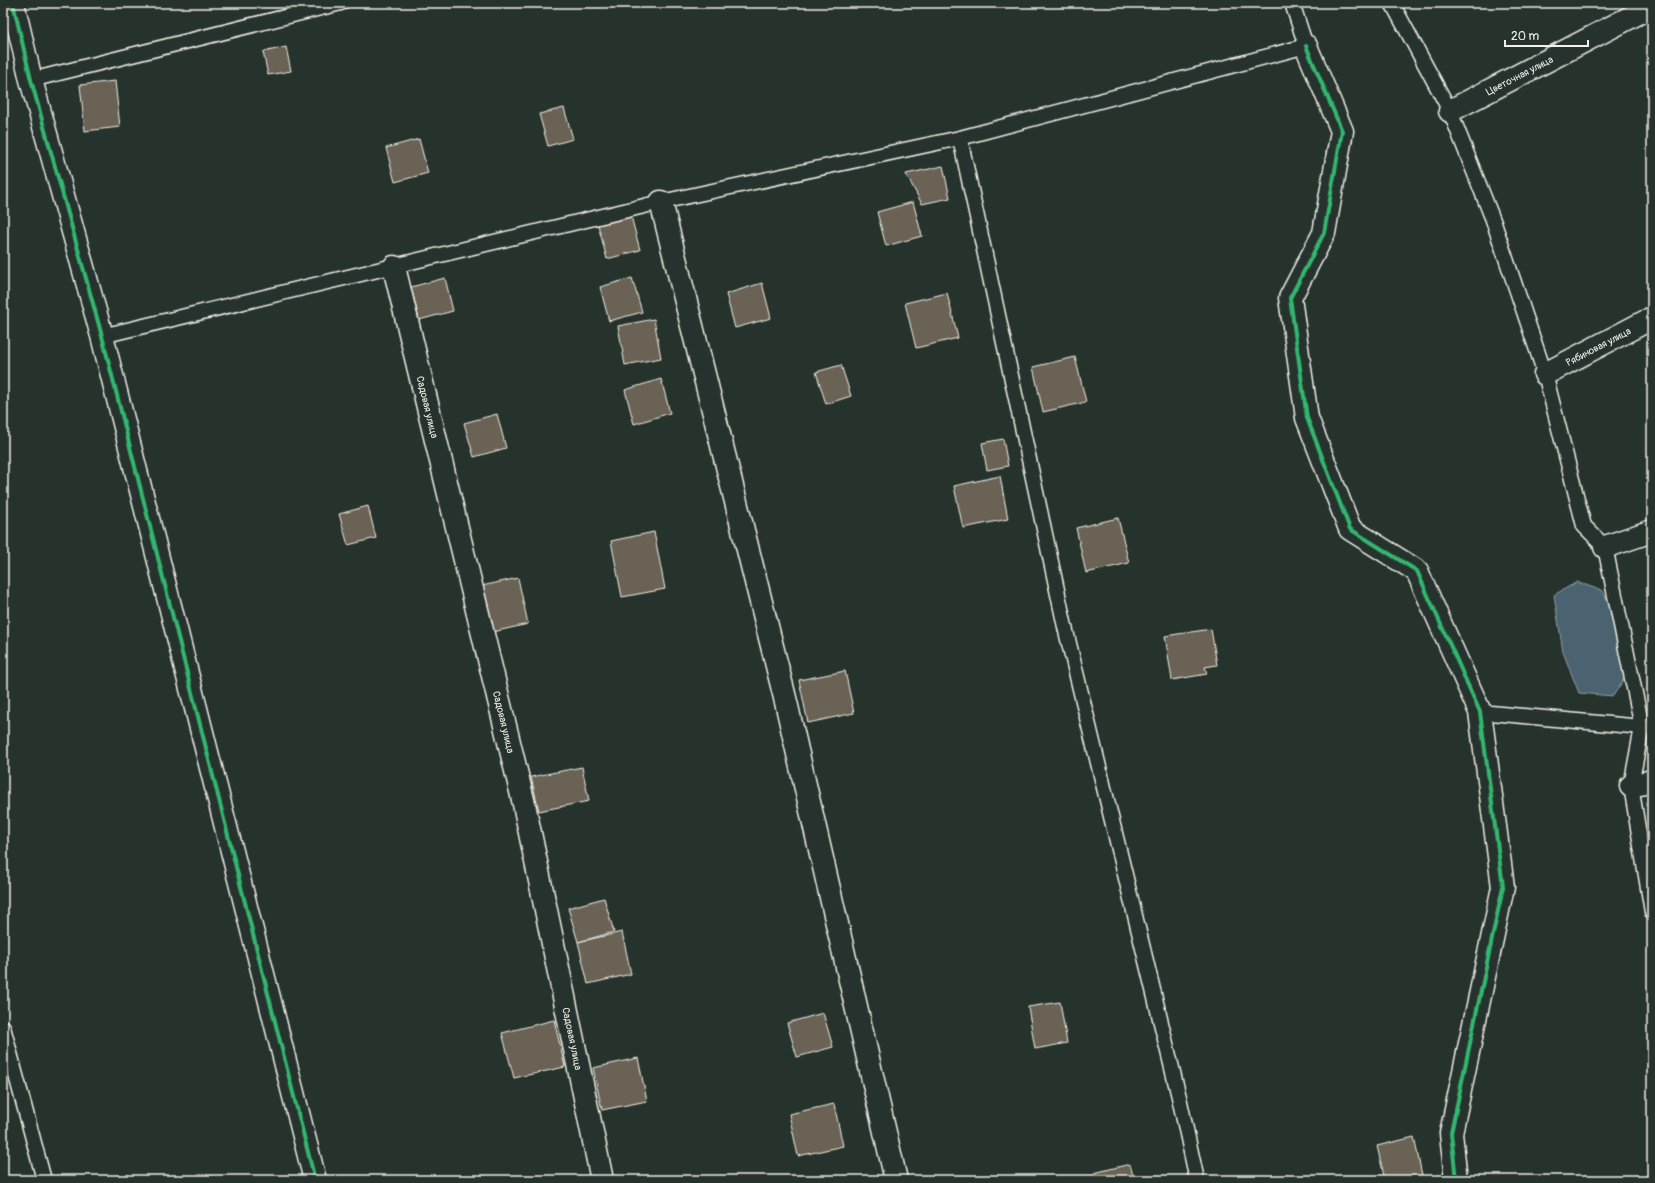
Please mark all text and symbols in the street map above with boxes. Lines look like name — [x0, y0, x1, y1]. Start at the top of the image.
scale bar — [1505, 22, 1588, 48]
text: 20 m — [1511, 29, 1540, 44]
street label: Цветочная улица — [1484, 53, 1556, 98]
street label: Рябиновая улица — [1564, 325, 1633, 369]
street label: Садовая улица — [414, 375, 440, 440]
street label: Садовая улица — [490, 690, 517, 755]
street label: Садовая улица — [559, 1006, 584, 1071]

